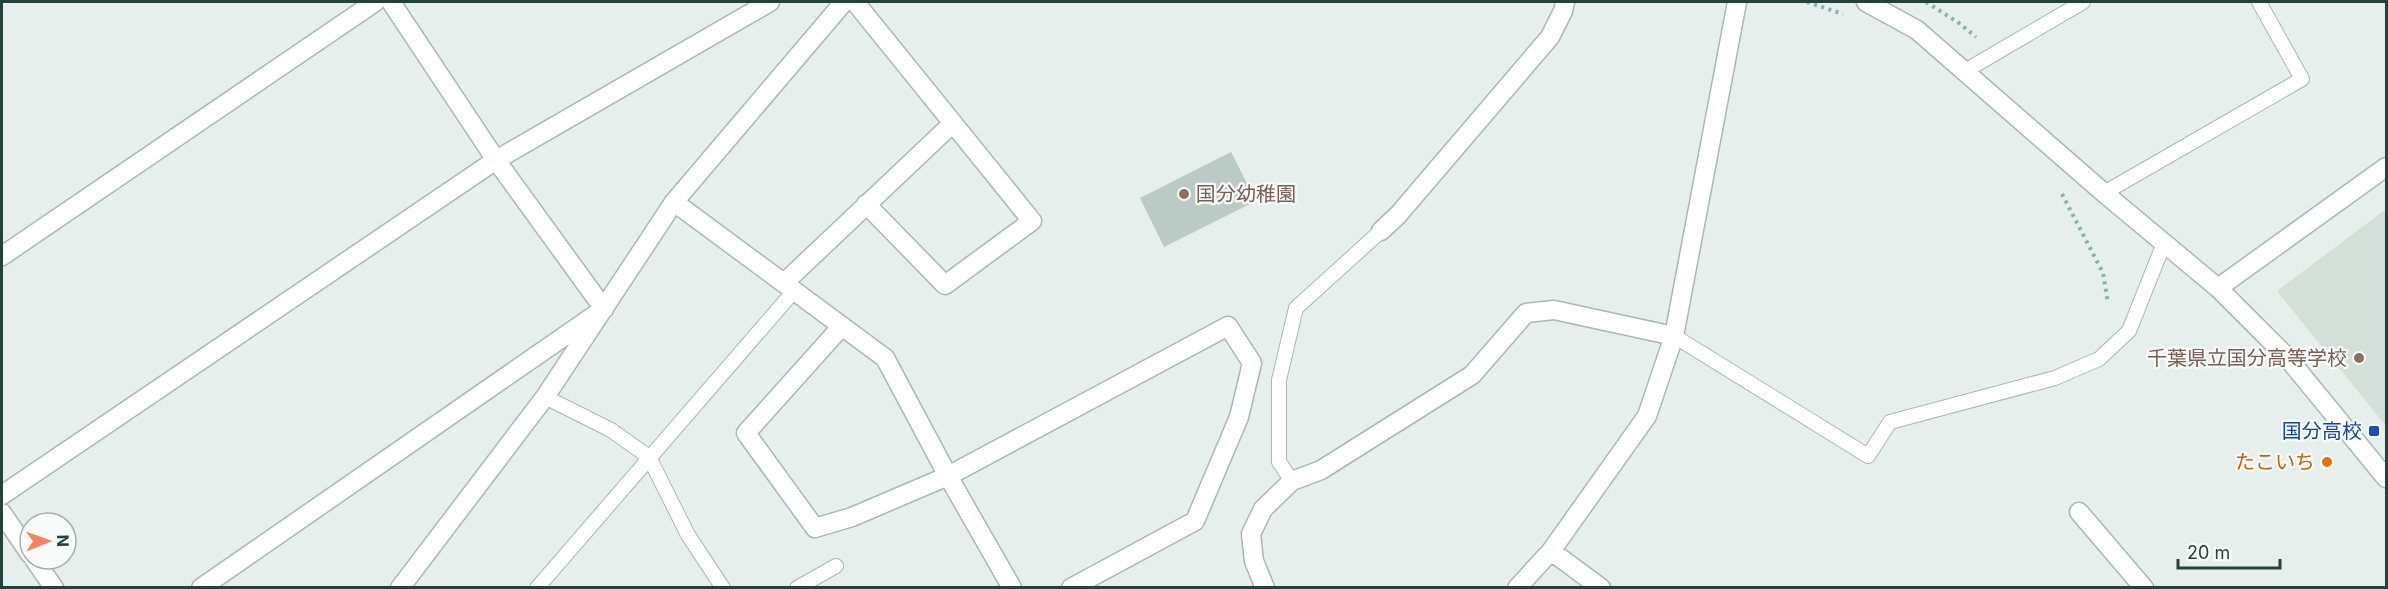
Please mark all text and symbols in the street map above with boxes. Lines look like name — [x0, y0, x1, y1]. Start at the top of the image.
place label: 国分幼稚園 — [1196, 182, 1296, 206]
marker: 国分幼稚園 — [1177, 187, 1191, 201]
place label: 千葉県立国分高等学校 — [2147, 346, 2347, 370]
marker: 千葉県立国分高等学校 — [2352, 351, 2366, 365]
place label: 国分高校 — [2282, 419, 2362, 443]
marker: 国分高校 — [2367, 424, 2381, 438]
place label: たこいち — [2235, 450, 2315, 474]
marker: たこいち — [2320, 455, 2334, 469]
north arrow — [18, 511, 78, 571]
scale bar — [2178, 532, 2280, 570]
text: N — [53, 534, 73, 547]
text: 20 m — [2187, 542, 2230, 563]

